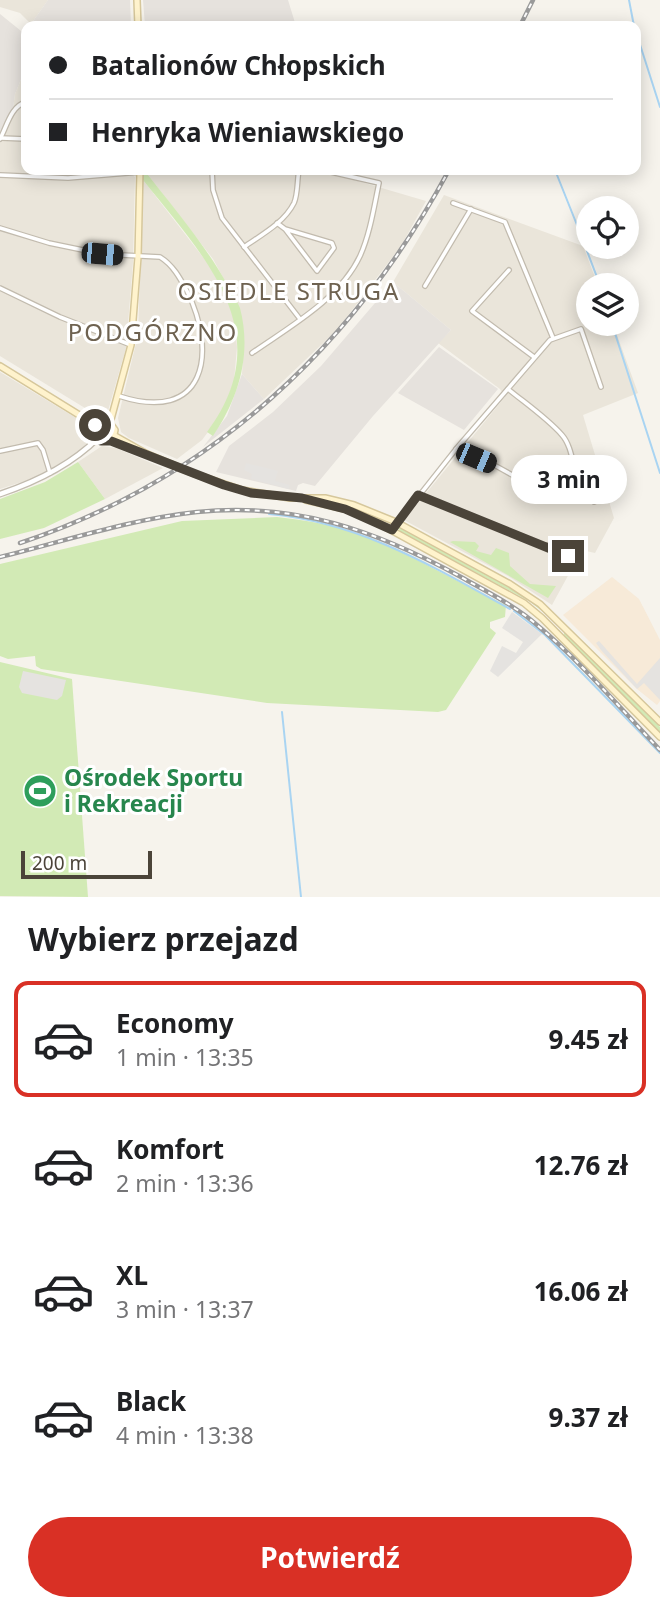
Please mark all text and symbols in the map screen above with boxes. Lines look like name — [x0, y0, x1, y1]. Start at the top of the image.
text: Batalionów Chłopskich — [91, 47, 386, 83]
text: Henryka Wieniawskiego — [91, 114, 404, 150]
map controls — [576, 196, 639, 336]
button: locate — [576, 196, 639, 259]
car — [81, 242, 124, 266]
button: layers — [576, 273, 639, 336]
district label: OSIEDLE STRUGA — [178, 274, 400, 307]
district label: PODGÓRZNO — [68, 315, 238, 348]
route start — [79, 409, 111, 441]
car — [453, 440, 500, 476]
callout: 3 min — [510, 454, 626, 504]
text: 3 min — [537, 463, 601, 495]
route end — [552, 540, 584, 572]
place label: Ośrodek Sportu i Rekreacji — [64, 761, 243, 819]
sports icon: Ośrodek Sportu i Rekreacji — [21, 772, 59, 810]
scale bar — [21, 848, 152, 880]
text: 200 m — [32, 850, 87, 876]
text: Wybierz przejazd — [28, 917, 299, 960]
text: Economy — [116, 1005, 234, 1041]
icon: car — [32, 1008, 95, 1071]
text: 9.45 zł — [549, 1021, 628, 1057]
text: 1 min · 13:35 — [116, 1041, 254, 1073]
text: Komfort — [116, 1131, 224, 1167]
icon: car — [32, 1134, 95, 1197]
text: 12.76 zł — [534, 1147, 628, 1183]
text: 2 min · 13:36 — [116, 1167, 254, 1199]
text: XL — [116, 1257, 148, 1293]
icon: car — [32, 1260, 95, 1323]
text: 16.06 zł — [534, 1273, 628, 1309]
text: 3 min · 13:37 — [116, 1293, 254, 1325]
text: Black — [116, 1383, 186, 1419]
icon: car — [32, 1386, 95, 1449]
text: 9.37 zł — [549, 1399, 628, 1435]
text: 4 min · 13:38 — [116, 1419, 254, 1451]
button: Potwierdź — [28, 1517, 632, 1597]

